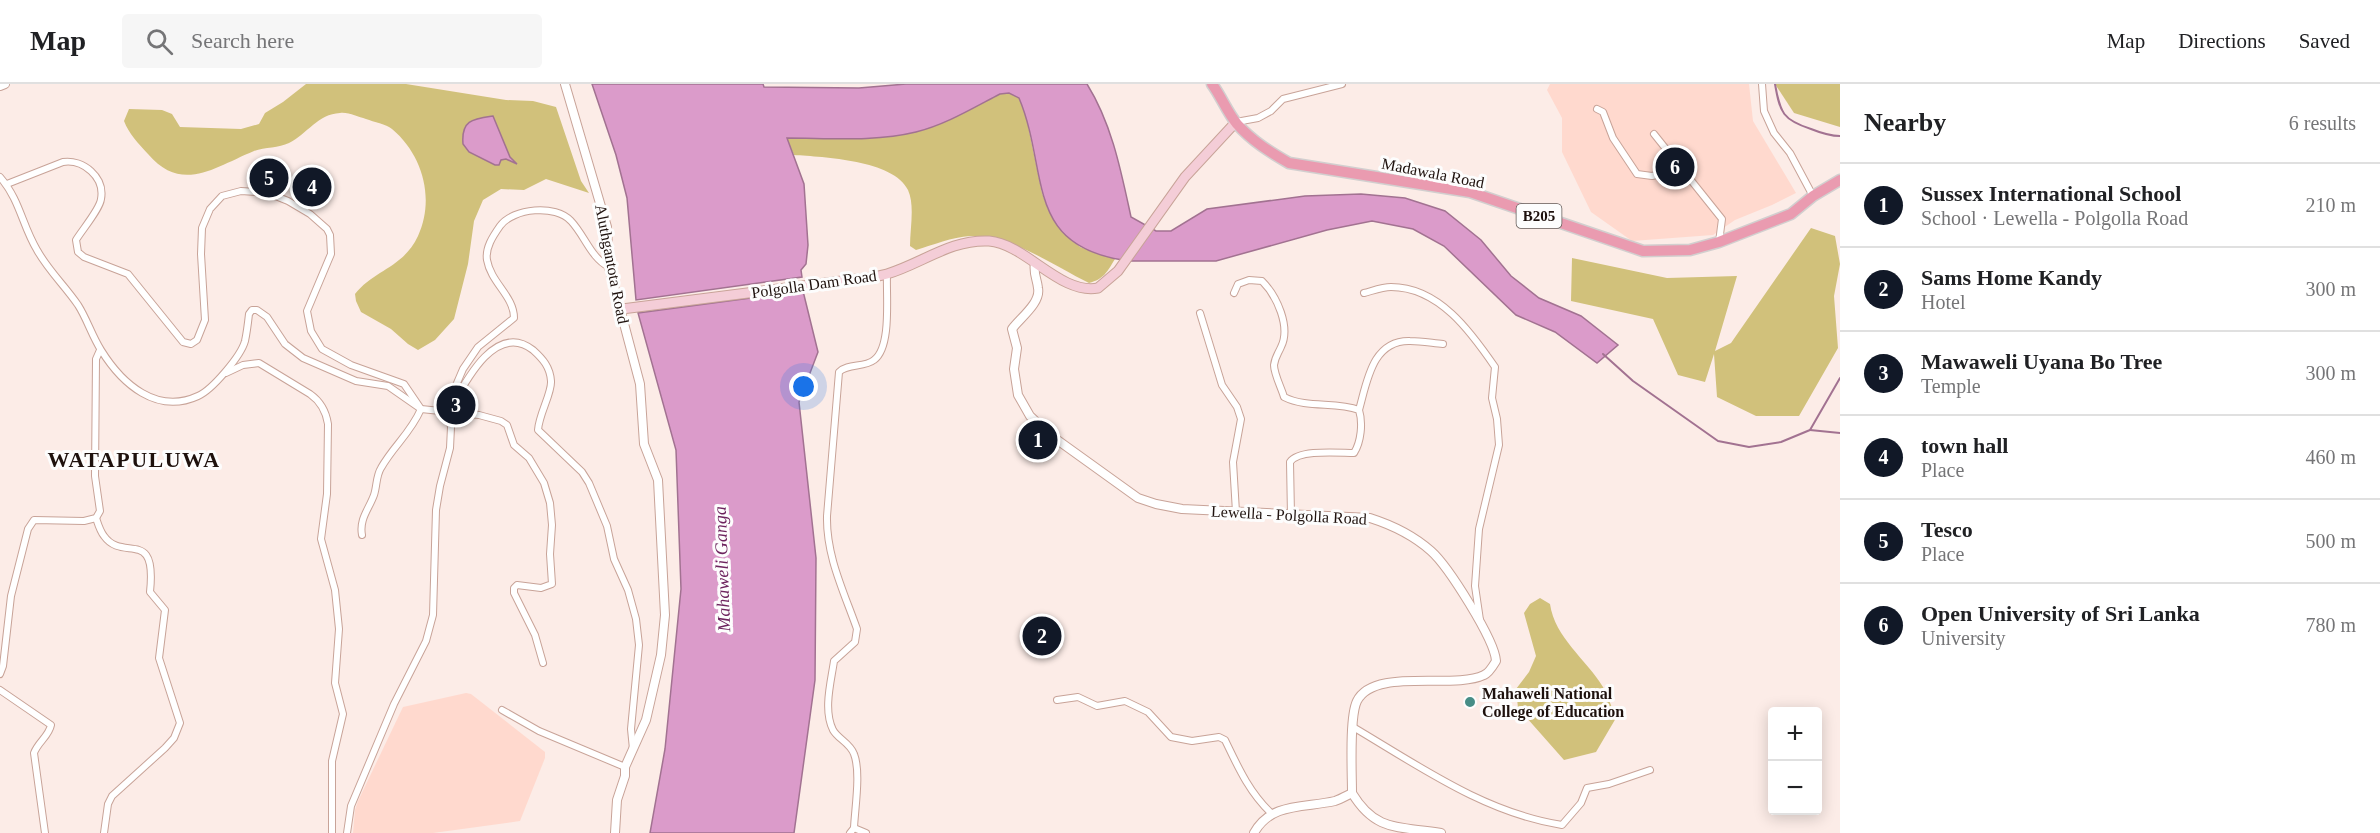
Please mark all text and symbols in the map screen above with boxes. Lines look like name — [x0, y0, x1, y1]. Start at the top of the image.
search box — [122, 14, 542, 68]
text: Map — [30, 25, 86, 56]
icon: search — [143, 25, 176, 58]
text: Search here — [191, 28, 294, 53]
text: Map — [2107, 29, 2145, 53]
text: Directions — [2178, 29, 2266, 53]
text: Saved — [2299, 29, 2350, 53]
text: Nearby — [1864, 108, 1946, 137]
text: 6 results — [2289, 112, 2356, 134]
pin: 6 — [1656, 144, 1694, 190]
street label: Madawala Road — [1380, 155, 1486, 191]
pin: 5 — [250, 156, 288, 200]
pin: 4 — [292, 164, 332, 210]
text: Sussex International School — [1921, 181, 2181, 206]
text: 1 — [1879, 194, 1889, 216]
text: 210 m — [2305, 194, 2356, 216]
street label: Aluthgantota Road — [591, 203, 632, 325]
road number: B205 — [1516, 204, 1562, 228]
text: School · Lewella - Polgolla Road — [1921, 207, 2188, 229]
text: Sams Home Kandy — [1921, 265, 2102, 290]
street label: Polgolla Dam Road — [750, 267, 878, 302]
text: 2 — [1879, 278, 1889, 300]
text: 300 m — [2305, 278, 2356, 300]
text: Hotel — [1921, 291, 1965, 313]
text: Mawaweli Uyana Bo Tree — [1921, 349, 2162, 374]
text: 3 — [1879, 362, 1889, 384]
text: 300 m — [2305, 362, 2356, 384]
your location — [789, 372, 818, 401]
text: Temple — [1921, 375, 1981, 397]
pin: 3 — [436, 382, 476, 428]
pin: 1 — [1018, 418, 1058, 462]
text: town hall — [1921, 433, 2008, 458]
text: 4 — [1879, 446, 1889, 468]
text: 460 m — [2305, 446, 2356, 468]
district label: WATAPULUWA — [47, 447, 221, 472]
text: Place — [1921, 459, 1964, 481]
street label: Lewella - Polgolla Road — [1211, 502, 1367, 529]
water label: Mahaweli Ganga — [710, 506, 734, 633]
text: Tesco — [1921, 517, 1973, 542]
text: 5 — [1879, 530, 1889, 552]
text: 500 m — [2305, 530, 2356, 552]
text: Place — [1921, 543, 1964, 565]
text: Open University of Sri Lanka — [1921, 601, 2200, 626]
pin: 2 — [1022, 614, 1062, 658]
text: 6 — [1879, 614, 1889, 636]
text: 780 m — [2305, 614, 2356, 636]
text: University — [1921, 627, 2005, 649]
place label: Mahaweli National College of Education — [1482, 685, 1624, 721]
marker: Mahaweli National College of Education — [1463, 695, 1477, 709]
map controls — [1768, 707, 1822, 815]
button: + — [1768, 707, 1822, 761]
button: − — [1768, 761, 1822, 815]

